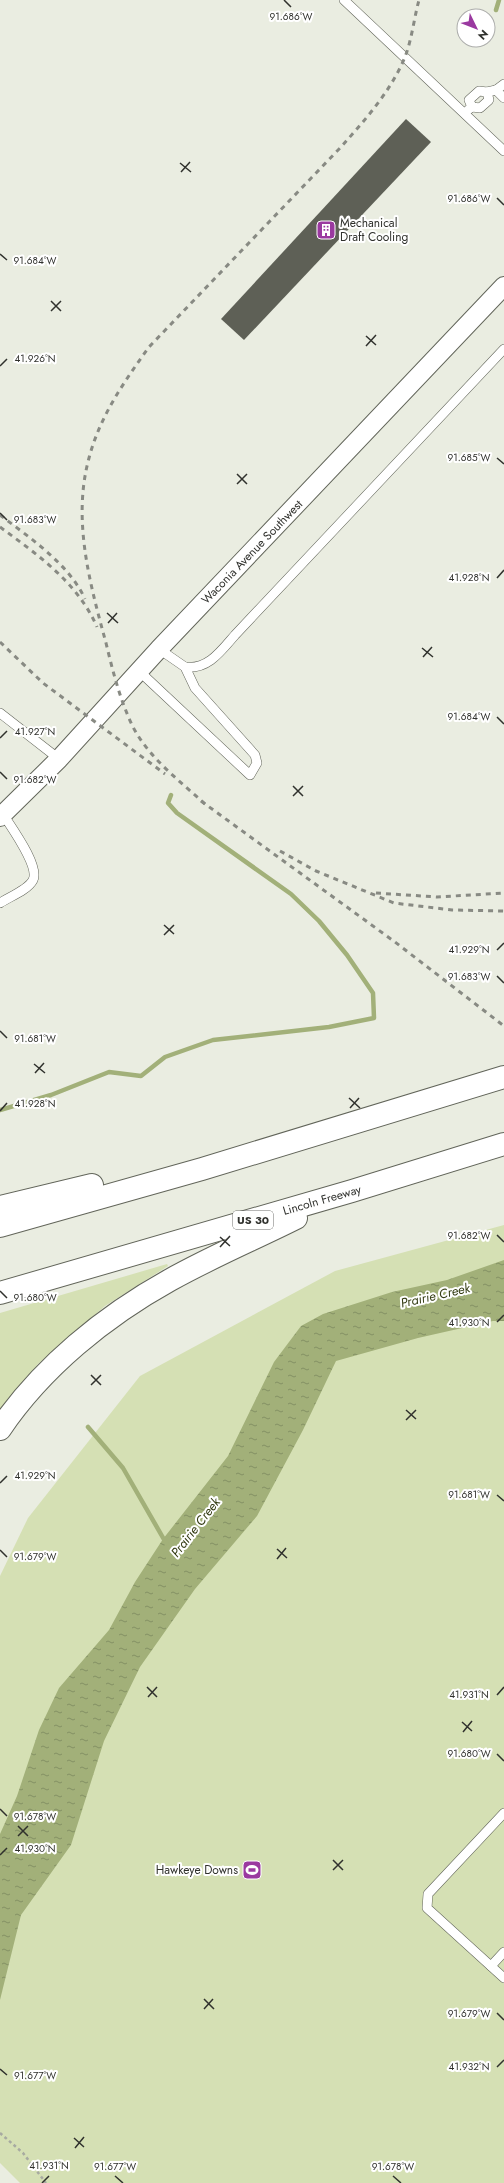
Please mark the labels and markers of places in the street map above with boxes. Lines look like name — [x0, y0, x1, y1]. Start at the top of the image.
place label: Mechanical Draft Cooling — [340, 214, 408, 246]
building icon: Mechanical Draft Cooling — [315, 219, 337, 241]
sports icon: Hawkeye Downs — [241, 1859, 263, 1881]
place label: Hawkeye Downs — [156, 1861, 238, 1879]

